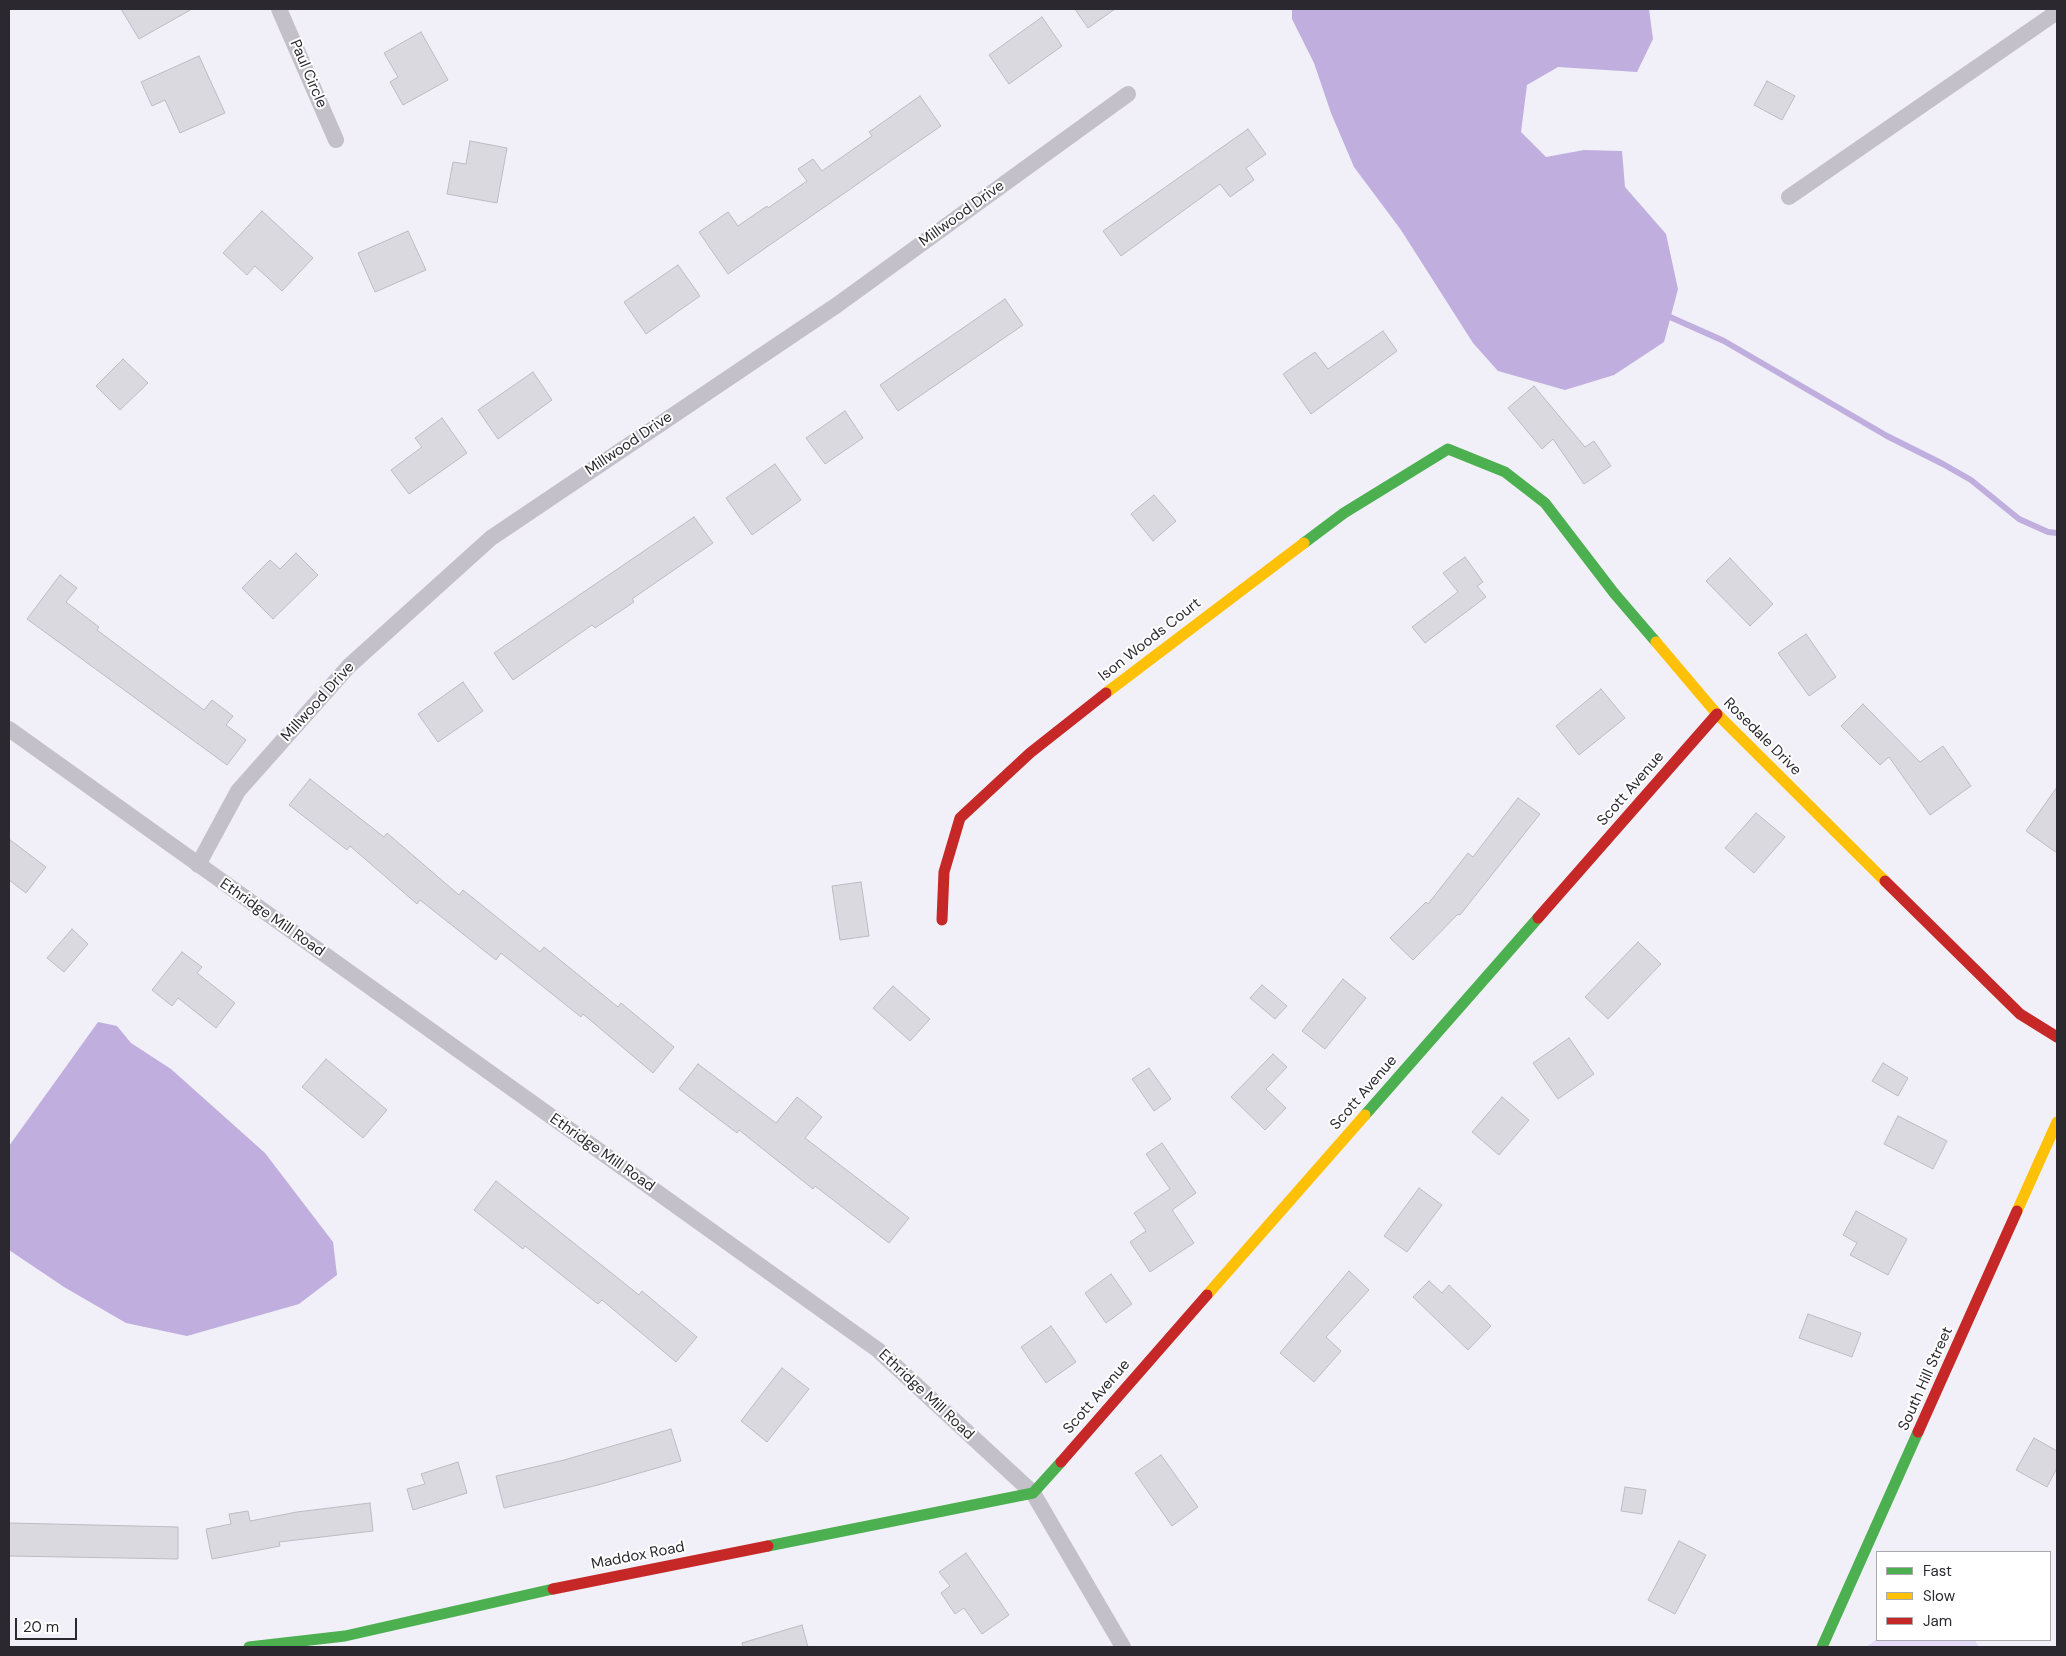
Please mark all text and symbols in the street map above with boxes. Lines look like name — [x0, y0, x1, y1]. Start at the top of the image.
street label: Paul Circle — [286, 37, 330, 111]
street label: Millwood Drive — [916, 177, 1008, 251]
street label: Millwood Drive — [582, 408, 676, 480]
street label: Ison Woods Court — [1095, 595, 1205, 685]
street label: Millwood Drive — [278, 659, 358, 745]
street label: Rosedale Drive — [1719, 694, 1805, 780]
street label: Scott Avenue — [1594, 748, 1668, 830]
street label: Ethridge Mill Road — [216, 875, 328, 961]
street label: Scott Avenue — [1327, 1052, 1401, 1134]
street label: Ethridge Mill Road — [546, 1110, 658, 1196]
street label: South Hill Street — [1895, 1324, 1957, 1434]
street label: Ethridge Mill Road — [875, 1346, 977, 1444]
street label: Scott Avenue — [1060, 1356, 1134, 1438]
street label: Maddox Road — [590, 1538, 686, 1574]
legend — [1876, 1551, 2051, 1641]
text: Fast — [1923, 1561, 1952, 1581]
text: Slow — [1923, 1586, 1955, 1606]
scale bar — [18, 1608, 80, 1640]
text: Jam — [1923, 1611, 1952, 1631]
text: 20 m — [23, 1617, 59, 1637]

